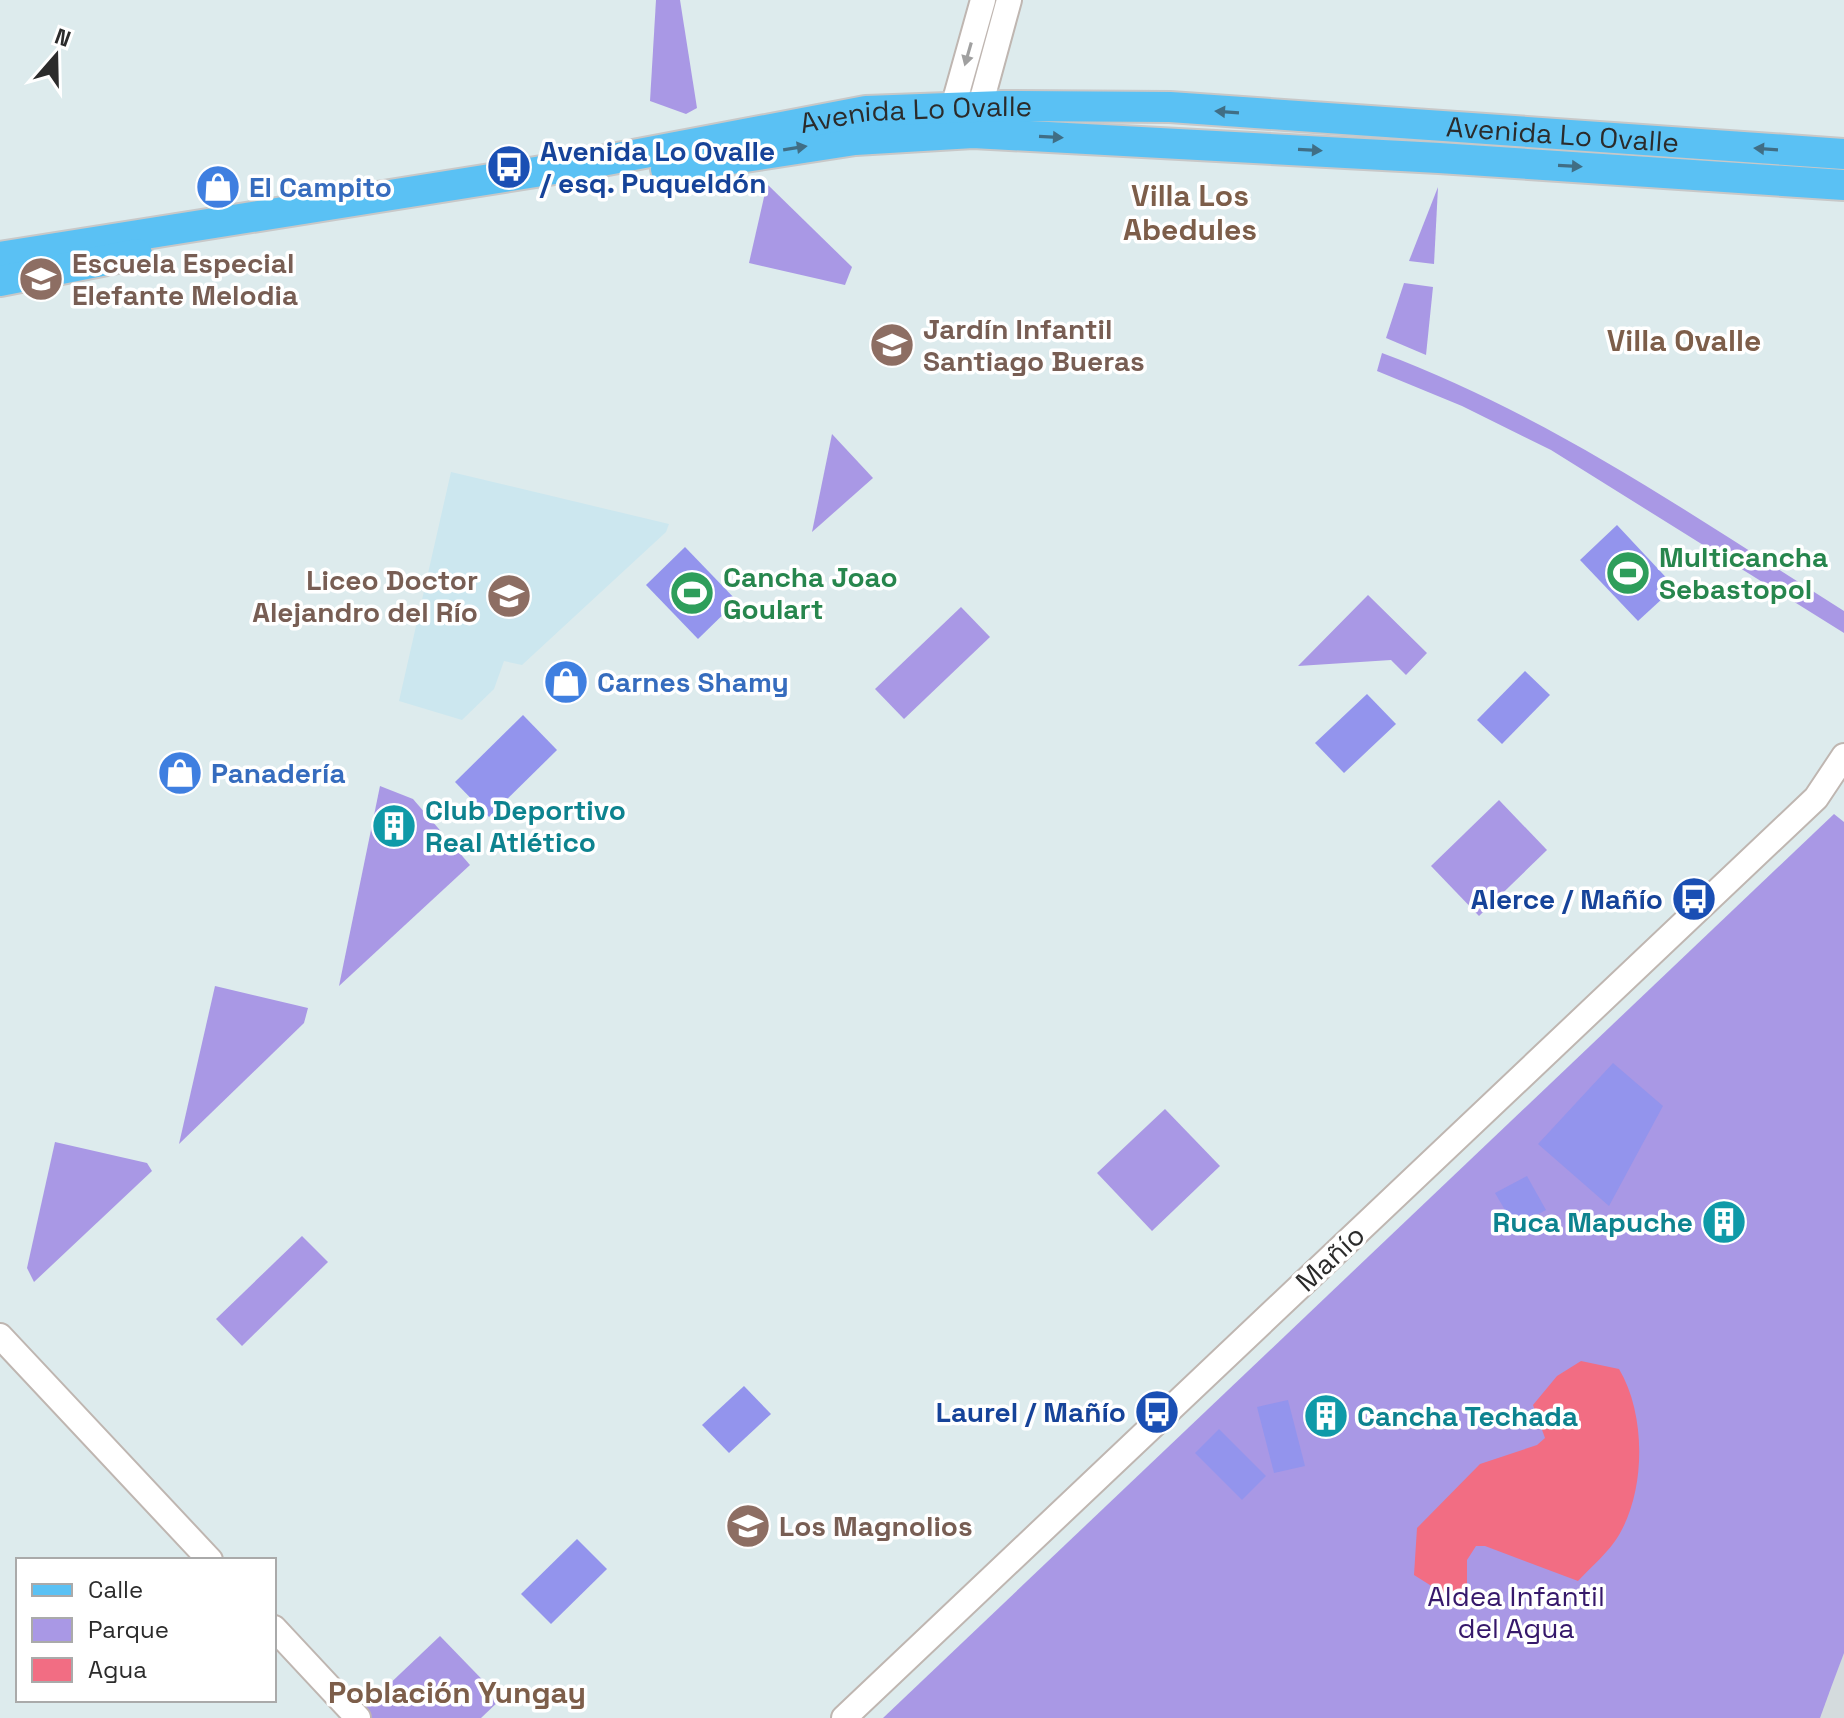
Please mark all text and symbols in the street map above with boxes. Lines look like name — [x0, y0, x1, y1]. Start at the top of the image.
north arrow — [16, 16, 96, 96]
text: N — [51, 22, 75, 53]
one-way arrow — [961, 41, 973, 66]
street label: Avenida Lo Ovalle — [797, 88, 1032, 141]
one-way arrow — [1215, 105, 1240, 118]
street label: Avenida Lo Ovalle — [1445, 108, 1680, 160]
one-way arrow — [1039, 130, 1064, 143]
place label: Avenida Lo Ovalle / esq. Puqueldón — [539, 133, 775, 201]
one-way arrow — [783, 141, 808, 154]
one-way arrow — [1753, 142, 1778, 155]
bus stop icon: Avenida Lo Ovalle / esq. Puqueldón — [485, 143, 533, 191]
one-way arrow — [1298, 144, 1323, 157]
one-way arrow — [1558, 159, 1583, 172]
shop icon: El Campito — [194, 163, 242, 211]
place label: El Campito — [249, 169, 392, 205]
district label: Villa Los Abedules — [1123, 176, 1257, 249]
place label: Escuela Especial Elefante Melodia — [72, 245, 298, 313]
school or university icon: Escuela Especial Elefante Melodia — [17, 255, 65, 303]
place label: Jardín Infantil Santiago Bueras — [923, 311, 1145, 379]
school or university icon: Jardín Infantil Santiago Bueras — [868, 321, 916, 369]
district label: Villa Ovalle — [1607, 321, 1761, 360]
place label: Multicancha Sebastopol — [1659, 539, 1828, 607]
sports icon: Multicancha Sebastopol — [1604, 549, 1652, 597]
place label: Cancha Joao Goulart — [723, 559, 898, 627]
place label: Liceo Doctor Alejandro del Río — [252, 562, 478, 630]
sports icon: Cancha Joao Goulart — [668, 569, 716, 617]
school or university icon: Liceo Doctor Alejandro del Río — [485, 572, 533, 620]
shop icon: Carnes Shamy — [542, 658, 590, 706]
place label: Carnes Shamy — [597, 664, 789, 700]
shop icon: Panadería — [156, 749, 204, 797]
place label: Panadería — [211, 755, 346, 791]
place label: Club Deportivo Real Atlético — [425, 792, 626, 860]
building icon: Club Deportivo Real Atlético — [370, 802, 418, 850]
bus stop icon: Alerce / Mañío — [1670, 875, 1718, 923]
place label: Alerce / Mañío — [1471, 881, 1663, 917]
building icon: Ruca Mapuche — [1700, 1198, 1748, 1246]
place label: Ruca Mapuche — [1493, 1204, 1693, 1240]
street label: Mañío — [1288, 1217, 1372, 1299]
bus stop icon: Laurel / Mañío — [1133, 1388, 1181, 1436]
building icon: Cancha Techada — [1302, 1392, 1350, 1440]
place label: Laurel / Mañío — [936, 1394, 1126, 1430]
place label: Cancha Techada — [1357, 1398, 1578, 1434]
school or university icon: Los Magnolios — [724, 1502, 772, 1550]
place label: Los Magnolios — [779, 1508, 973, 1544]
legend — [16, 1558, 276, 1702]
text: Calle — [88, 1574, 143, 1605]
park label: Aldea Infantil del Agua — [1427, 1578, 1605, 1646]
text: Parque — [88, 1614, 169, 1645]
text: Agua — [88, 1654, 147, 1685]
district label: Población Yungay — [328, 1673, 586, 1712]

